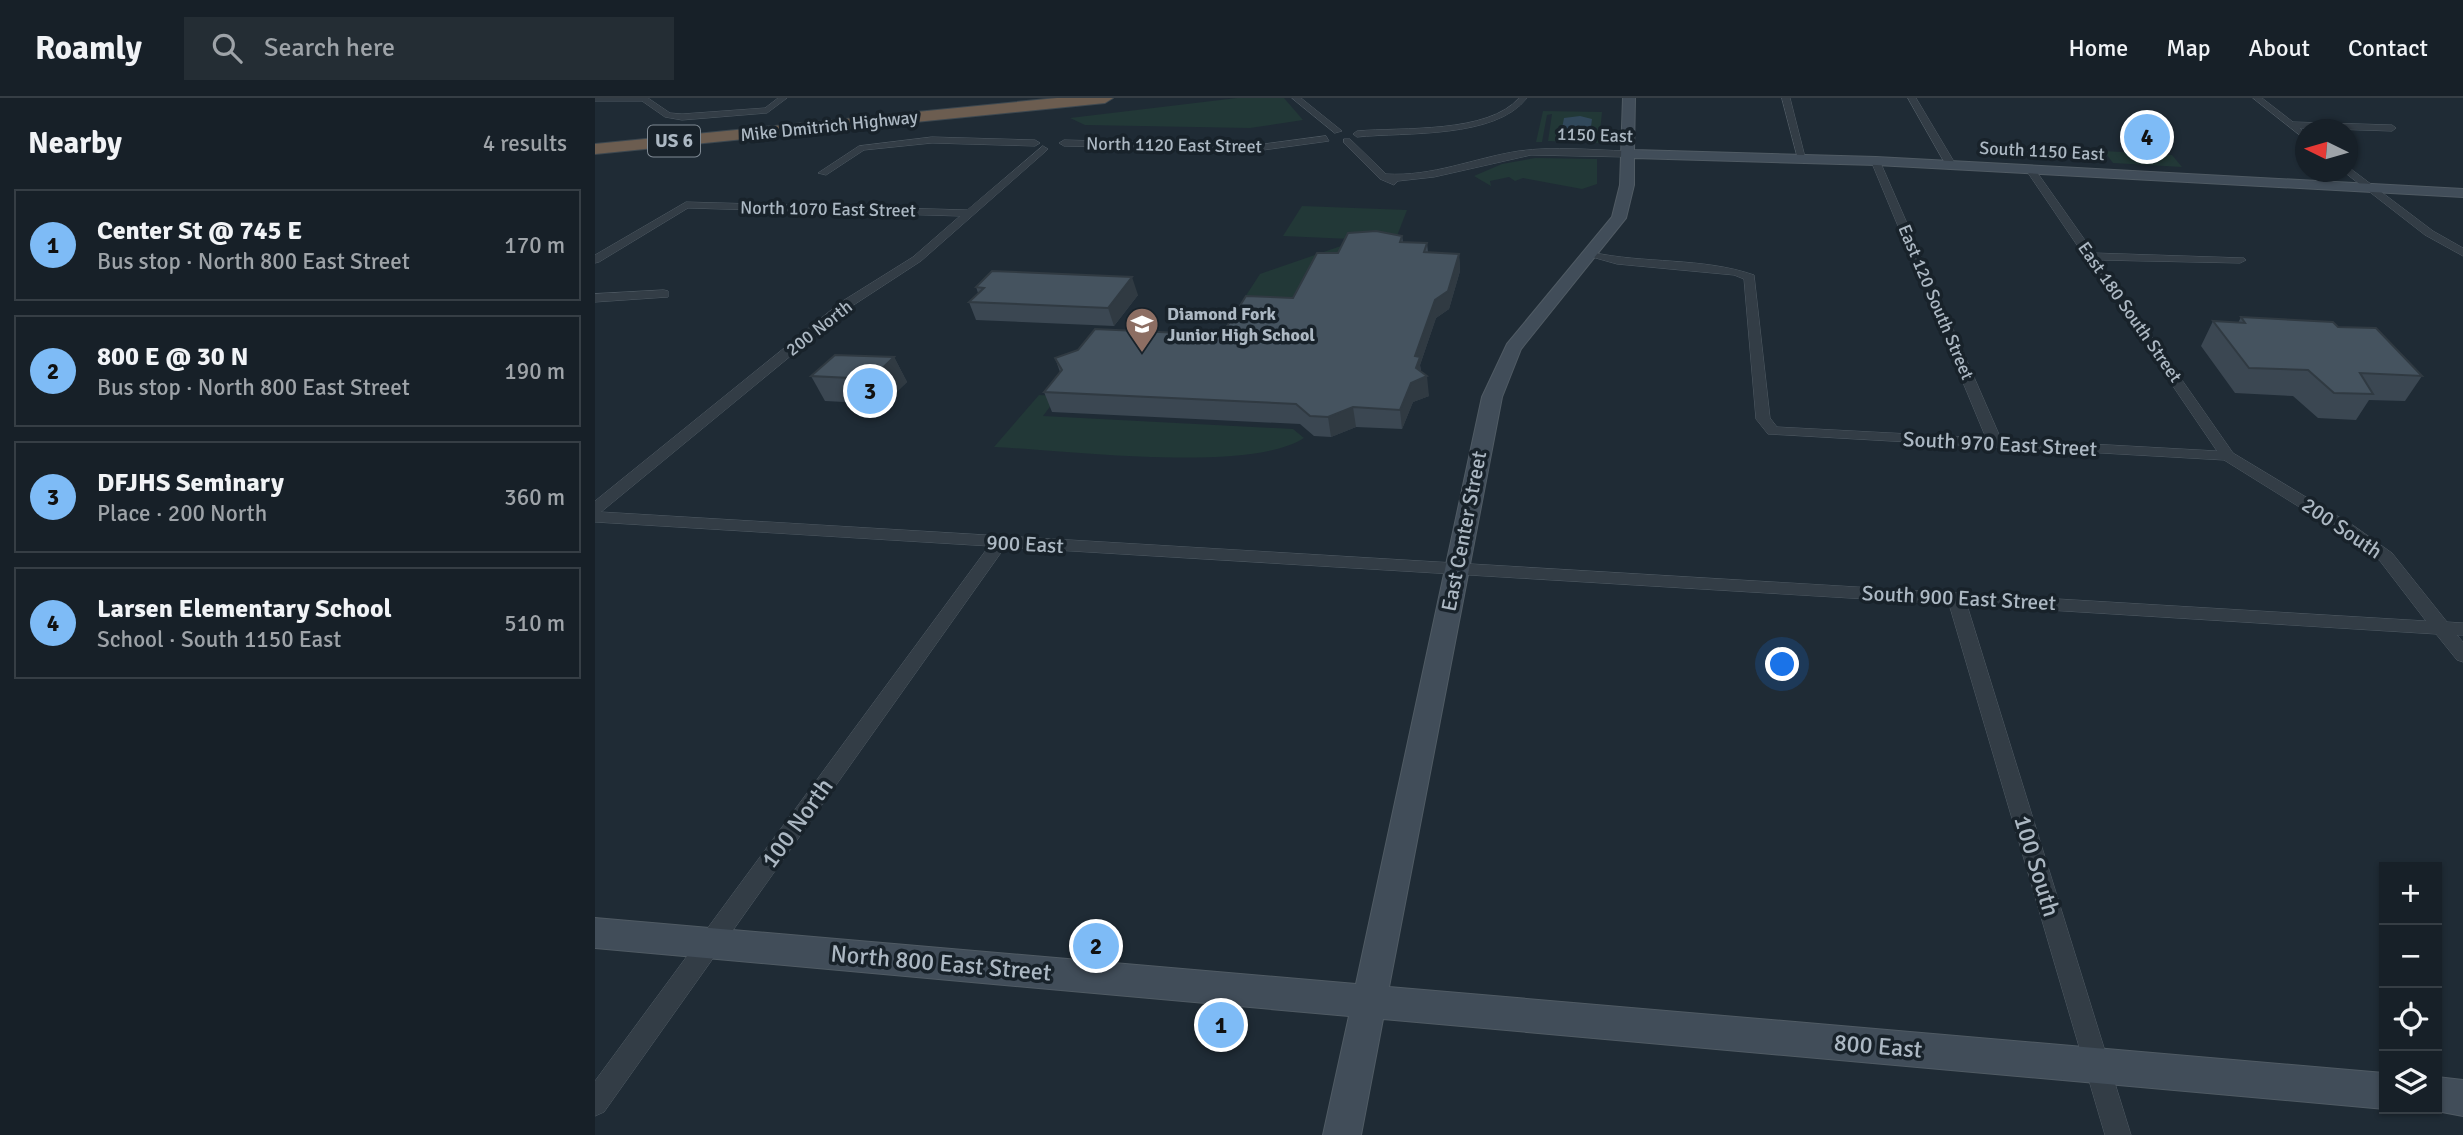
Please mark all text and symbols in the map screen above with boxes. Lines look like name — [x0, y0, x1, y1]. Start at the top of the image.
search box — [184, 17, 674, 80]
text: Roamly — [35, 28, 142, 69]
icon: search — [208, 29, 246, 67]
text: Search here — [264, 32, 395, 64]
text: Home — [2068, 33, 2128, 63]
text: Map — [2166, 33, 2211, 63]
text: About — [2249, 33, 2310, 63]
text: Contact — [2348, 33, 2428, 63]
street label: Mike Dmitrich Highway — [739, 106, 919, 146]
pin: 4 — [2124, 111, 2170, 163]
north arrow — [2295, 119, 2358, 182]
street label: 1150 East — [1557, 123, 1633, 147]
text: Nearby — [28, 125, 122, 162]
road number: US 6 — [648, 126, 700, 156]
text: 4 results — [483, 129, 567, 158]
street label: North 1120 East Street — [1086, 132, 1262, 158]
street label: South 1150 East — [1979, 137, 2105, 165]
street label: North 1070 East Street — [740, 196, 916, 222]
text: Center St @ 745 E — [97, 215, 302, 247]
street label: East 120 South Street — [1893, 221, 1979, 383]
text: 1 — [47, 231, 59, 260]
text: 170 m — [504, 231, 565, 260]
street label: East 180 South Street — [2073, 237, 2187, 387]
text: Bus stop · North 800 East Street — [97, 247, 410, 276]
street label: 200 North — [782, 295, 856, 361]
place label: Diamond Fork Junior High School — [1167, 303, 1315, 346]
school or university icon: Diamond Fork Junior High School — [1123, 305, 1161, 354]
text: 800 E @ 30 N — [97, 341, 249, 373]
text: 2 — [47, 357, 59, 386]
text: 190 m — [504, 357, 565, 386]
pin: 3 — [847, 365, 893, 417]
text: Bus stop · North 800 East Street — [97, 373, 410, 402]
street label: South 970 East Street — [1902, 426, 2098, 462]
street label: East Center Street — [1436, 449, 1492, 613]
text: DFJHS Seminary — [97, 467, 284, 499]
text: 3 — [47, 483, 59, 512]
text: 360 m — [504, 483, 565, 512]
street label: 200 South — [2297, 492, 2387, 564]
text: Place · 200 North — [97, 499, 267, 528]
street label: 900 East — [986, 529, 1064, 559]
street label: South 900 East Street — [1861, 580, 2057, 616]
text: Larsen Elementary School — [97, 593, 392, 625]
text: 4 — [47, 609, 59, 638]
text: 510 m — [504, 609, 565, 638]
text: School · South 1150 East — [97, 625, 341, 654]
your location — [1765, 647, 1799, 681]
street label: 100 North — [754, 772, 840, 874]
street label: 100 South — [2007, 812, 2067, 920]
map controls — [2379, 862, 2442, 1114]
button: + — [2379, 862, 2442, 925]
pin: 2 — [1073, 920, 1119, 972]
button: − — [2379, 925, 2442, 988]
street label: North 800 East Street — [829, 938, 1053, 988]
button: locate — [2379, 988, 2442, 1051]
pin: 1 — [1198, 999, 1244, 1051]
street label: 800 East — [1833, 1027, 1923, 1065]
button: layers — [2379, 1051, 2442, 1114]

